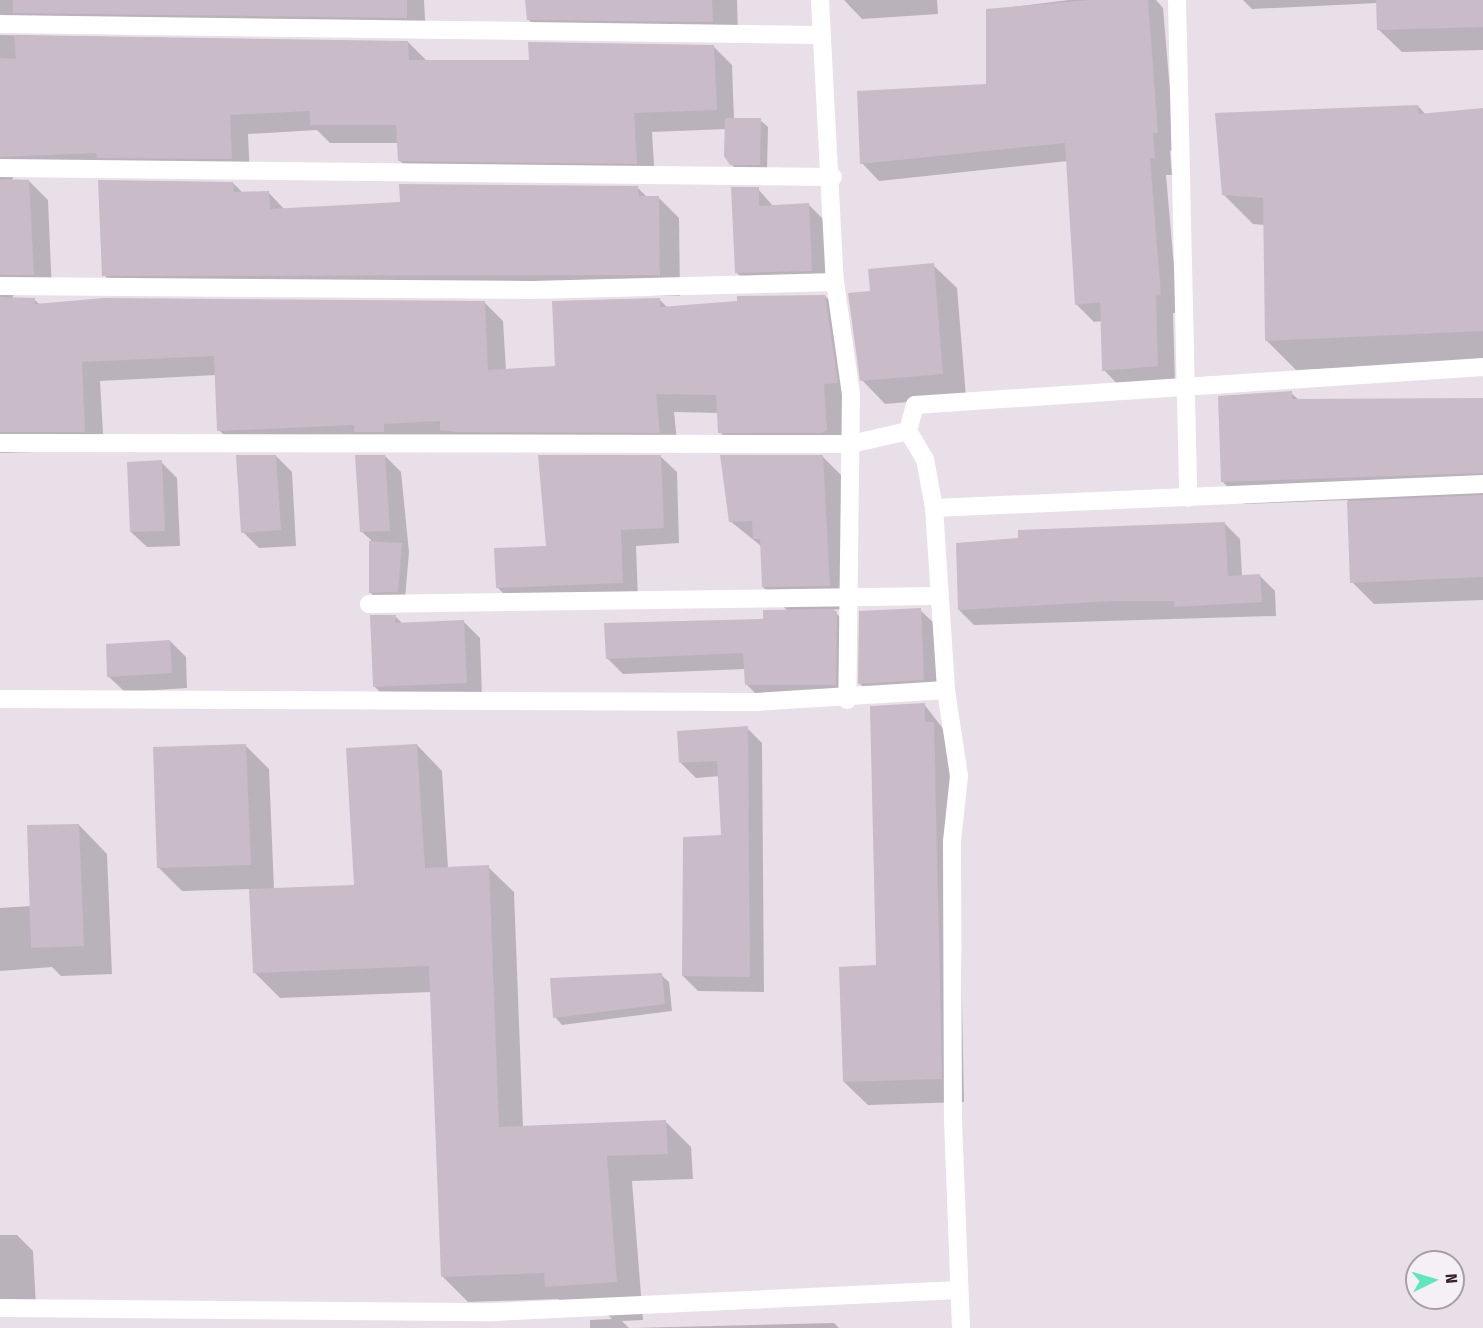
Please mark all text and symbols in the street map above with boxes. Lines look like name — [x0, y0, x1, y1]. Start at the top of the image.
north arrow — [1405, 1250, 1465, 1310]
text: N — [1442, 1273, 1461, 1284]

